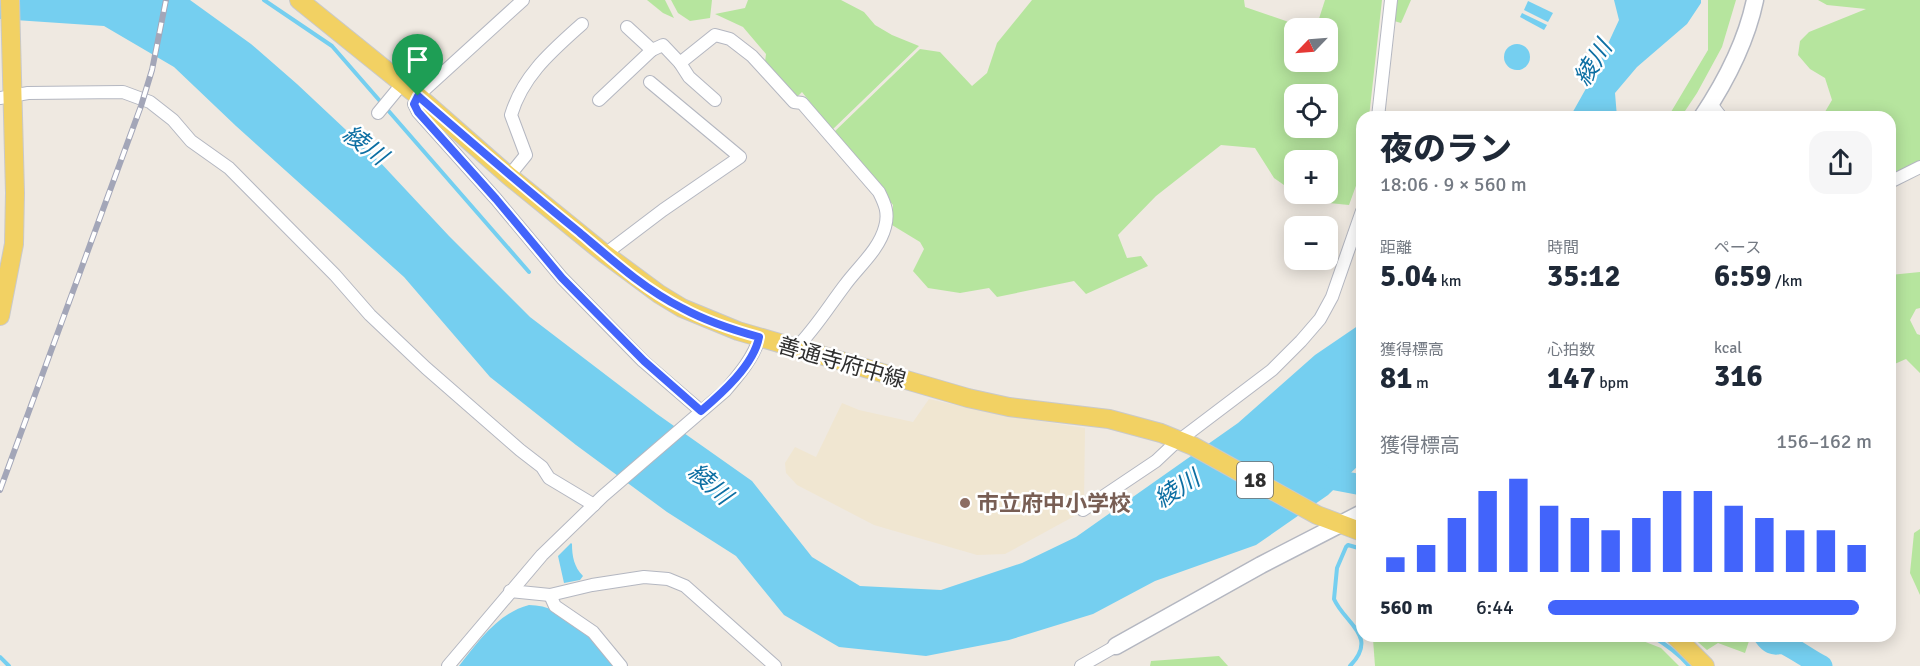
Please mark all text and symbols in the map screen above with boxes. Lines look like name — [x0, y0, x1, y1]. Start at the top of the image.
north arrow — [1284, 18, 1338, 72]
map controls — [1284, 18, 1338, 270]
water label: 綾川 — [1568, 32, 1620, 91]
pin — [392, 34, 443, 96]
icon: arrive — [401, 43, 434, 76]
button: locate — [1284, 84, 1338, 138]
water label: 綾川 — [337, 119, 396, 173]
text: 夜のラン — [1380, 129, 1512, 170]
button: share — [1809, 131, 1872, 194]
button: + — [1284, 150, 1338, 204]
text: 18:06 · 9 × 560 m — [1380, 172, 1527, 197]
button: − — [1284, 216, 1338, 270]
text: 距離 — [1380, 238, 1412, 258]
text: 時間 — [1547, 238, 1579, 258]
text: ペース — [1714, 238, 1761, 258]
text: 5.04 — [1380, 258, 1437, 295]
text: 35:12 — [1547, 258, 1621, 295]
text: 6:59 — [1714, 258, 1771, 295]
text: km — [1437, 271, 1462, 291]
text: /km — [1771, 271, 1803, 291]
street label: 善通寺府中線 — [775, 331, 909, 394]
text: kcal — [1714, 338, 1742, 358]
text: 獲得標高 — [1380, 340, 1444, 360]
text: 心拍数 — [1547, 340, 1595, 360]
text: 316 — [1714, 358, 1763, 395]
text: 81 — [1380, 360, 1412, 397]
text: 147 — [1547, 360, 1596, 397]
text: m — [1412, 373, 1429, 393]
text: bpm — [1596, 373, 1629, 393]
text: 156–162 m — [1776, 429, 1872, 454]
text: 獲得標高 — [1380, 433, 1460, 458]
water label: 綾川 — [682, 457, 740, 513]
water label: 綾川 — [1149, 462, 1208, 514]
road number: 18 — [1237, 462, 1273, 498]
place label: 市立府中小学校 — [977, 490, 1131, 517]
marker: 市立府中小学校 — [958, 496, 972, 510]
text: 560 m — [1380, 595, 1433, 620]
text: 6:44 — [1476, 595, 1514, 620]

